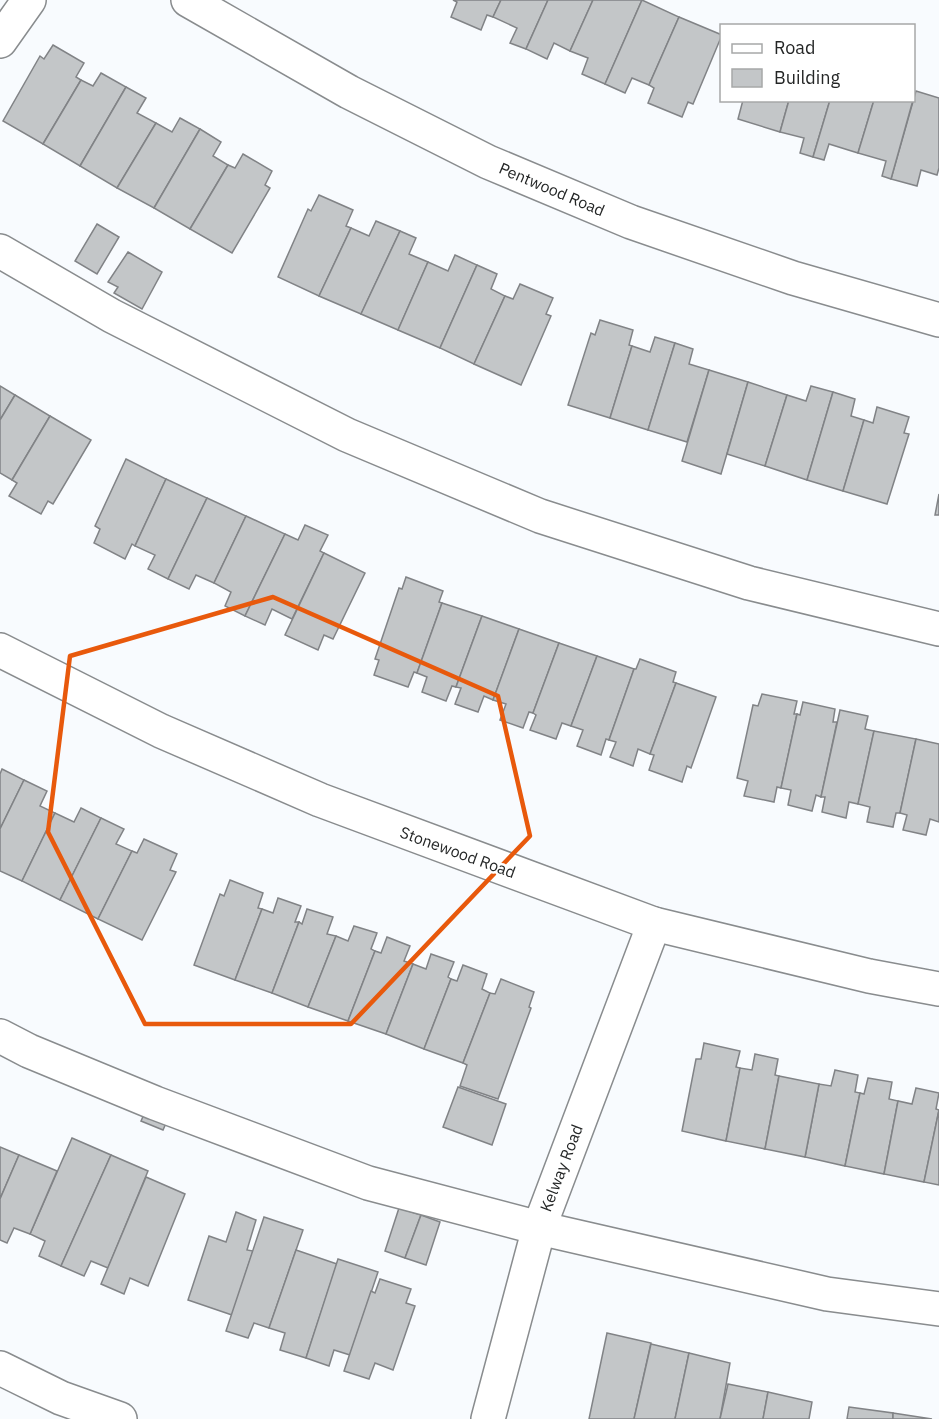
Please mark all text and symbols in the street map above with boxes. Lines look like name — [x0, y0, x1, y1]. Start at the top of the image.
legend — [720, 24, 915, 102]
text: Road — [774, 36, 815, 59]
text: Building — [774, 66, 841, 89]
street label: Pentwood Road — [496, 158, 608, 220]
street label: Stonewood Road — [397, 822, 519, 882]
street label: Kelway Road — [535, 1121, 587, 1215]

